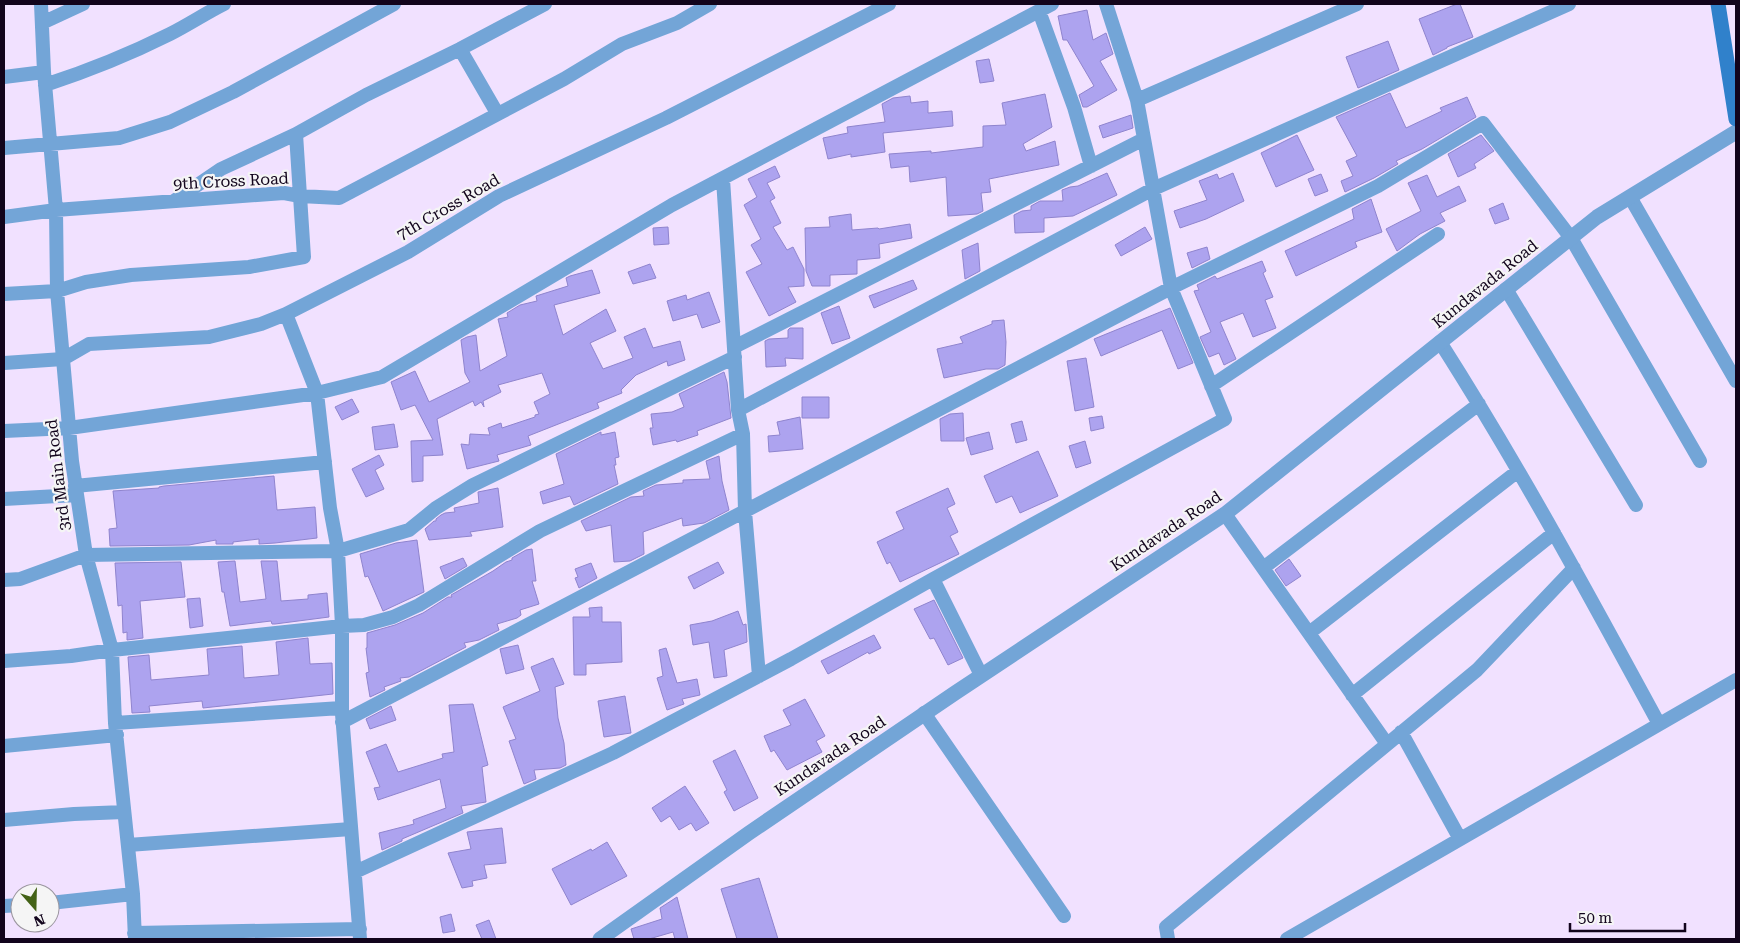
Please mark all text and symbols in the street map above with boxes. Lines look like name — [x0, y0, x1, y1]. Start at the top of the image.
street label: 9th Cross Road — [173, 168, 289, 194]
street label: 7th Cross Road — [393, 170, 503, 244]
street label: Kundavada Road — [1429, 236, 1541, 332]
street label: 3rd Main Road — [42, 418, 74, 532]
street label: Kundavada Road — [1107, 487, 1225, 575]
street label: Kundavada Road — [771, 712, 889, 800]
north arrow — [10, 883, 60, 933]
scale bar — [1570, 900, 1685, 932]
text: 50 m — [1578, 909, 1613, 927]
text: N — [31, 911, 47, 930]

